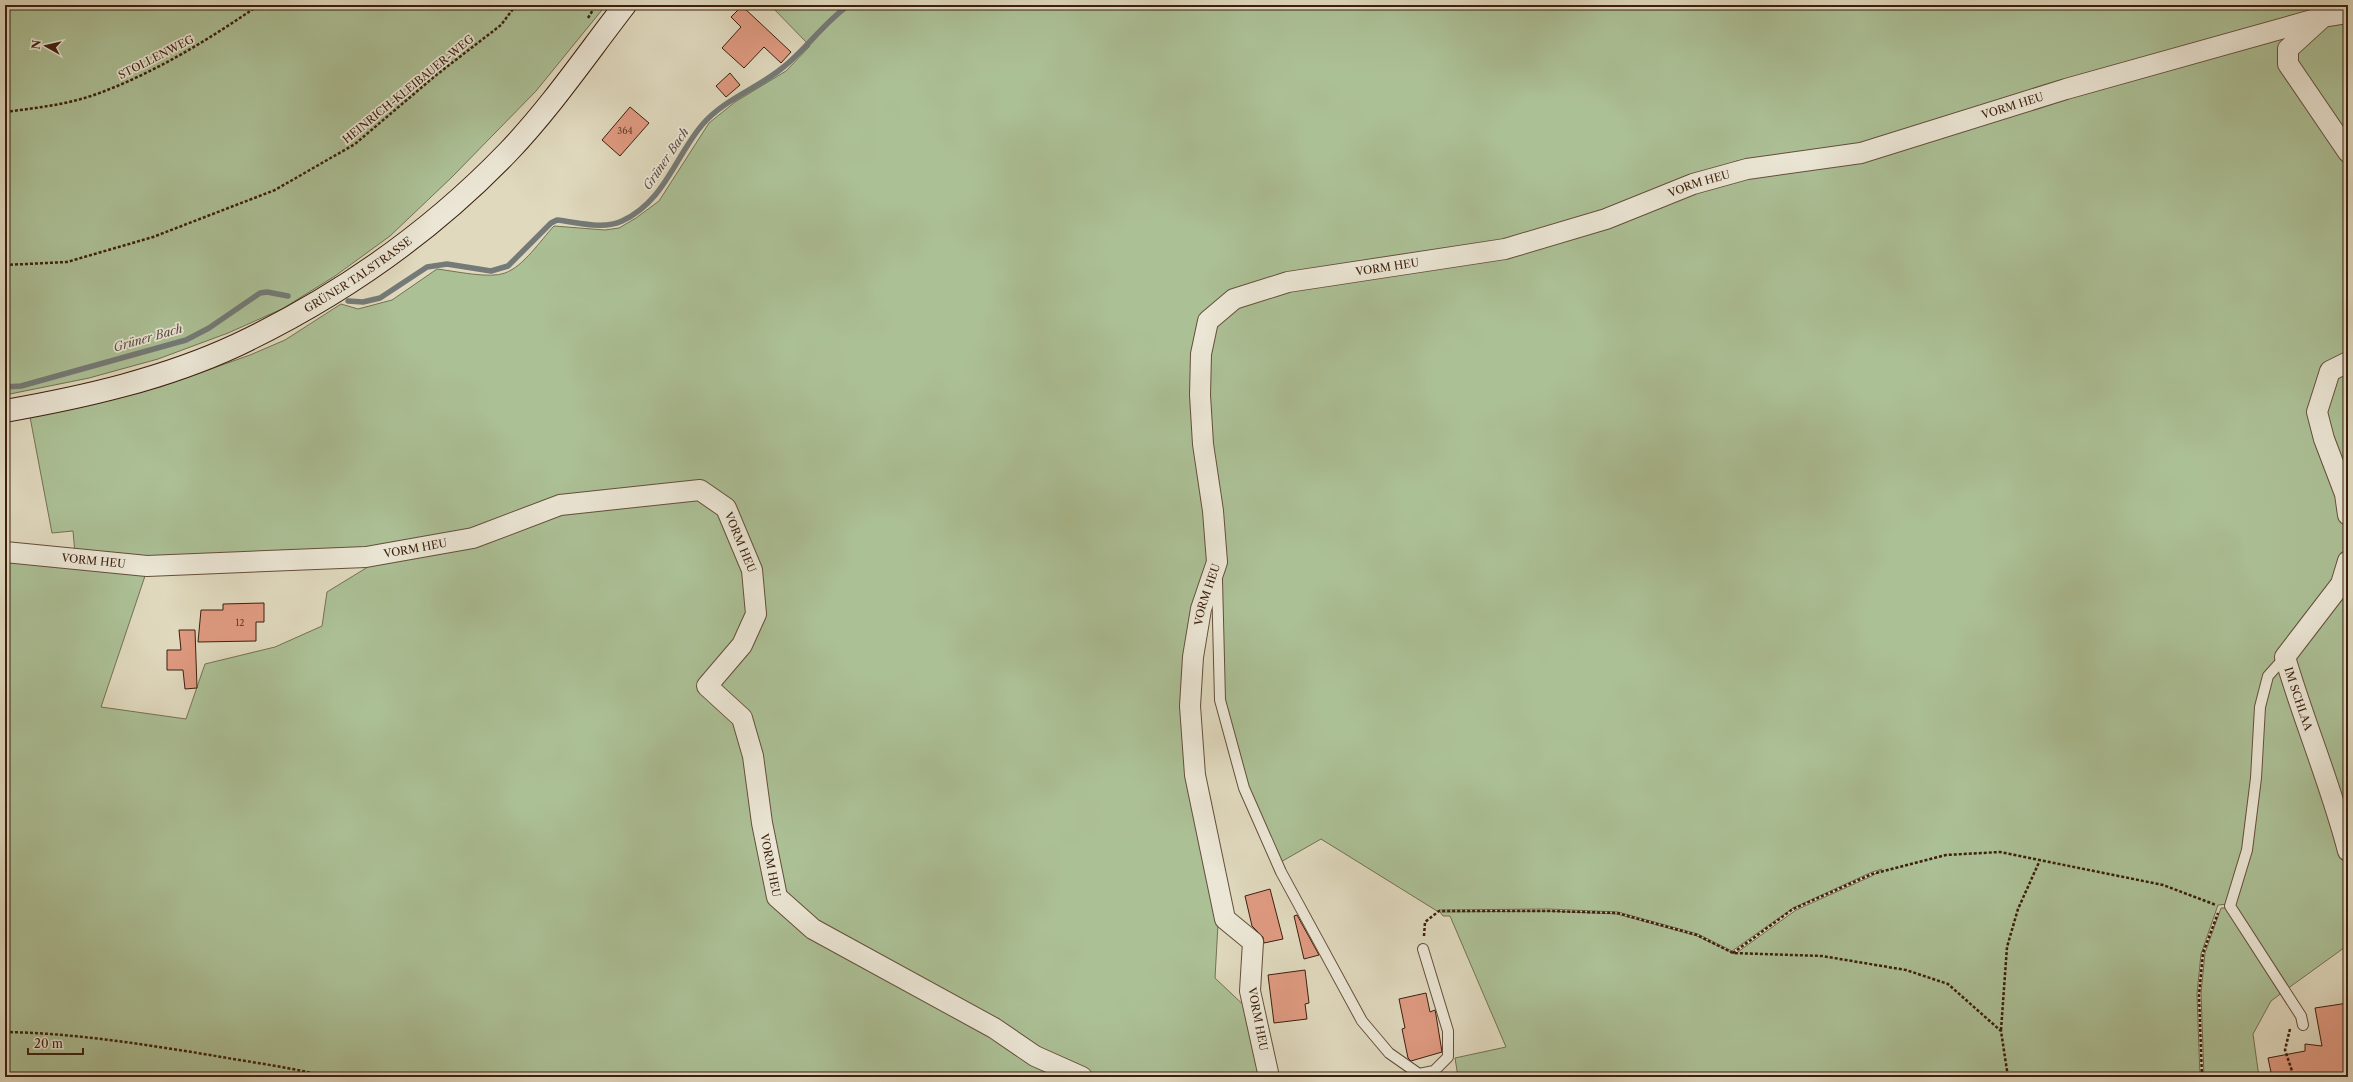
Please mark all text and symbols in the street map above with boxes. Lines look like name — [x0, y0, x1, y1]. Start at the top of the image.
north arrow — [26, 26, 66, 66]
street label: STOLLENWEG — [116, 32, 196, 82]
street label: HEINRICH-KLEIBAUER-WEG — [340, 32, 477, 146]
text: N — [29, 38, 44, 50]
street label: VORM HEU — [1979, 89, 2046, 122]
house number: 364 — [617, 125, 633, 136]
water label: Grüner Bach — [639, 125, 692, 193]
street label: VORM HEU — [1665, 167, 1732, 201]
street label: GRÜNER TALSTRASSE — [301, 233, 415, 316]
street label: VORM HEU — [1354, 255, 1421, 279]
water label: Grüner Bach — [111, 320, 184, 355]
street label: VORM HEU — [721, 509, 759, 575]
street label: VORM HEU — [382, 536, 449, 561]
street label: VORM HEU — [60, 551, 127, 571]
street label: VORM HEU — [1191, 561, 1223, 627]
house number: 12 — [236, 617, 244, 628]
street label: IM SCHLAA — [2281, 665, 2316, 733]
street label: VORM HEU — [757, 831, 784, 899]
street label: VORM HEU — [1245, 985, 1271, 1052]
scale bar — [28, 1030, 83, 1056]
text: 20 m — [34, 1036, 63, 1051]

